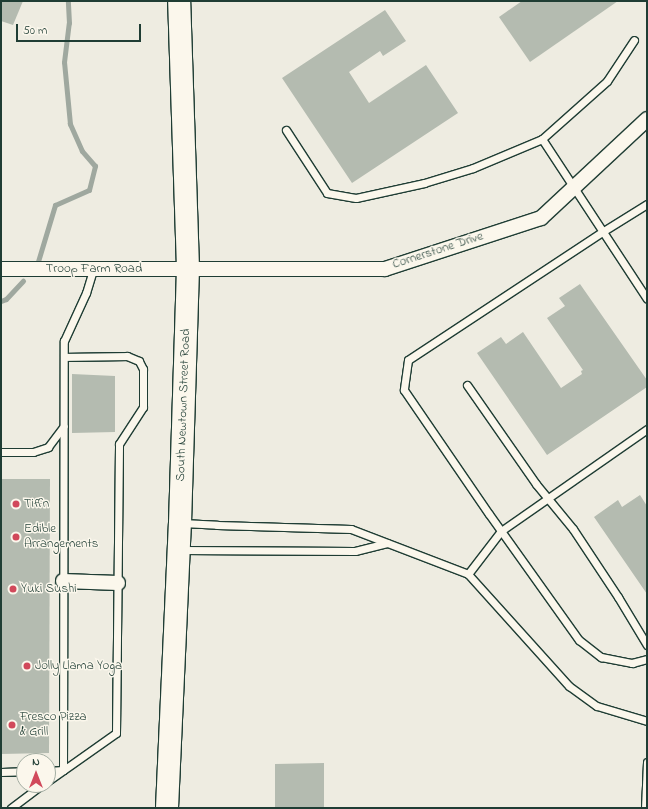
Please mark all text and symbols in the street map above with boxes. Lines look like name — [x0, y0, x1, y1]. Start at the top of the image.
scale bar — [18, 16, 143, 42]
text: 50 m — [23, 22, 47, 40]
street label: Cornerstone Drive — [391, 229, 485, 273]
street label: Troop Farm Road — [46, 261, 142, 277]
street label: South Newtown Street Road — [174, 328, 194, 482]
place label: Tiffn — [24, 496, 49, 512]
marker: Tiffn — [11, 499, 21, 509]
place label: Edible Arrangements — [24, 522, 98, 553]
marker: Edible Arrangements — [11, 532, 21, 542]
place label: Yuki Sushi — [21, 581, 77, 597]
marker: Yuki Sushi — [8, 584, 18, 594]
place label: Jolly Llama Yoga — [35, 658, 122, 674]
marker: Jolly Llama Yoga — [22, 661, 32, 671]
place label: Fresco Pizza & Grill — [20, 710, 87, 741]
marker: Fresco Pizza & Grill — [7, 720, 17, 730]
north arrow — [16, 753, 56, 793]
text: N — [32, 754, 40, 770]

